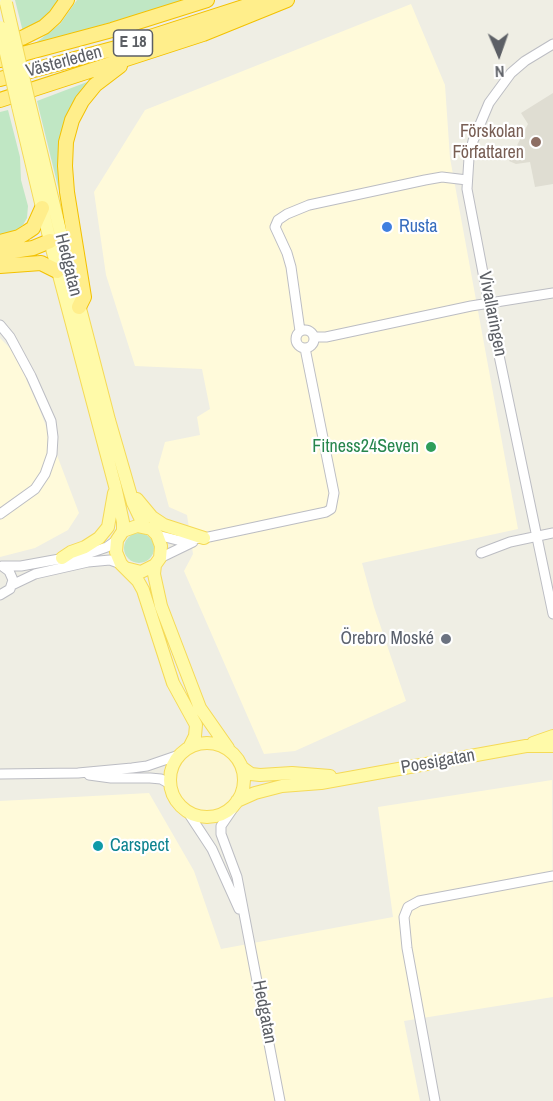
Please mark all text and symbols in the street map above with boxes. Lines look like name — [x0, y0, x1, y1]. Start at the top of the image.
north arrow — [469, 24, 529, 84]
road number: E 18 — [114, 30, 152, 56]
street label: Västerleden — [24, 42, 104, 82]
text: N — [495, 61, 505, 83]
place label: Förskolan Författaren — [453, 121, 524, 164]
marker: Förskolan Författaren — [529, 135, 543, 149]
place label: Rusta — [399, 216, 438, 238]
marker: Rusta — [380, 220, 394, 234]
street label: Hedgatan — [50, 231, 86, 299]
street label: Vivallaringen — [473, 270, 511, 358]
place label: Fitness24Seven — [312, 436, 419, 458]
marker: Fitness24Seven — [424, 440, 438, 454]
place label: Örebro Moské — [340, 628, 434, 650]
marker: Örebro Moské — [439, 632, 453, 646]
street label: Poesigatan — [399, 745, 477, 779]
place label: Carspect — [110, 835, 169, 857]
marker: Carspect — [91, 839, 105, 853]
street label: Hedgatan — [247, 979, 281, 1045]

